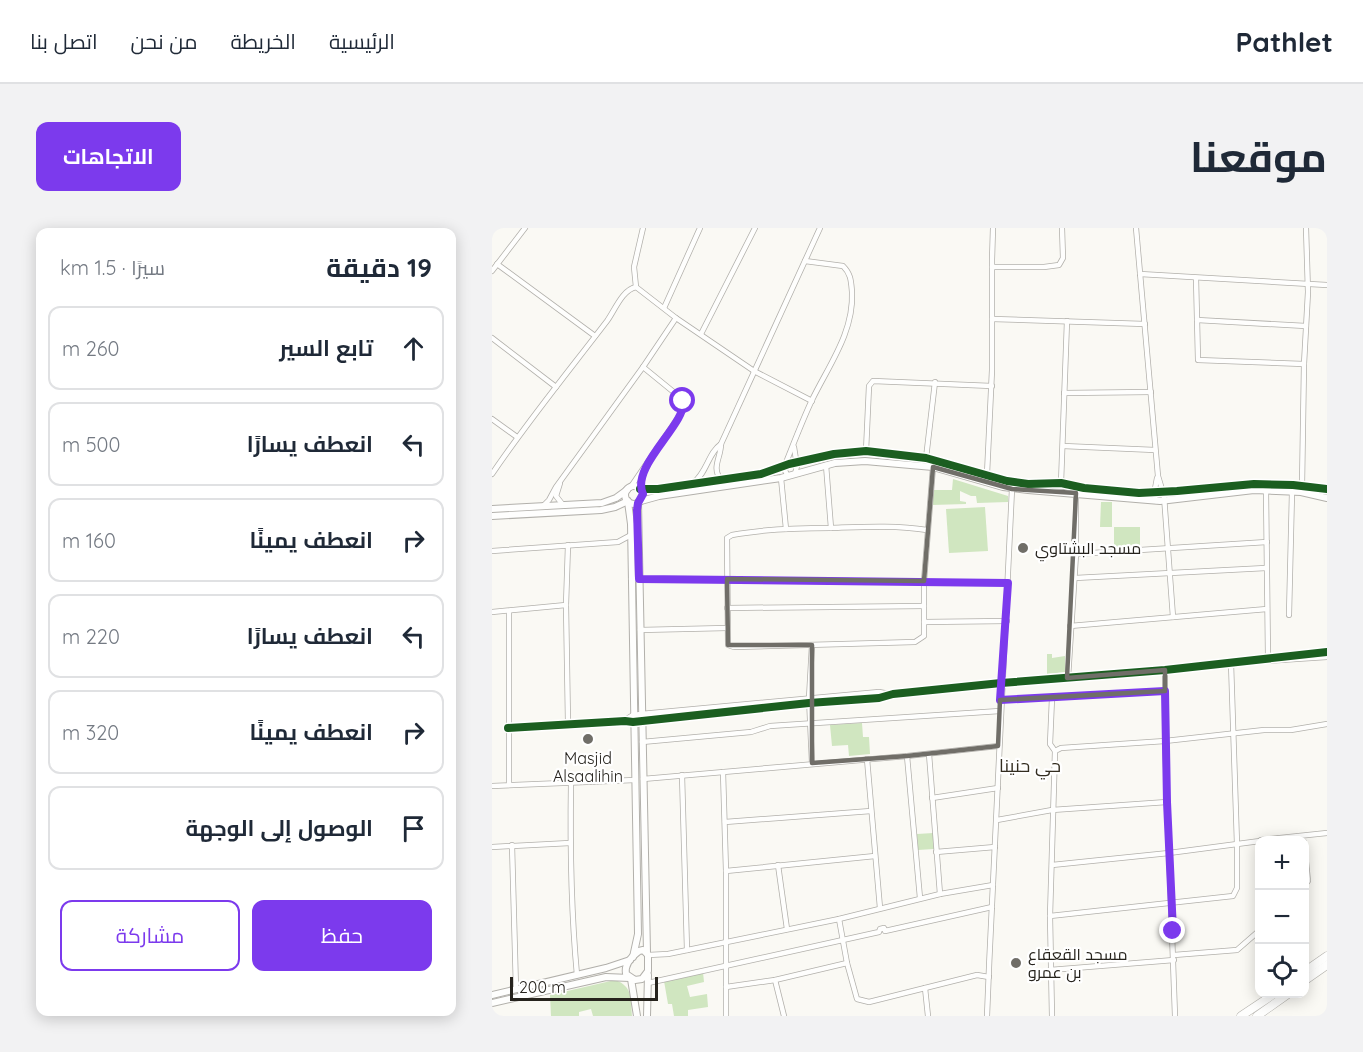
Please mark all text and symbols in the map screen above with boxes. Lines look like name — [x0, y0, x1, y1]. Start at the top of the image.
text: Pathlet — [1236, 24, 1333, 59]
text: اتصل بنا — [30, 28, 98, 54]
text: من نحن — [131, 28, 197, 54]
text: الخريطة — [230, 28, 296, 54]
text: الرئيسية — [329, 28, 395, 54]
button: الاتجاهات — [36, 122, 181, 191]
text: موقعنا — [1190, 130, 1327, 183]
text: 19 دقيقة — [326, 251, 432, 284]
text: سيرًا · 1.5 km — [60, 255, 165, 280]
icon: ahead — [397, 332, 430, 365]
text: تابع السير — [279, 334, 373, 362]
text: 260 m — [62, 336, 119, 361]
route start — [669, 387, 695, 413]
icon: left — [397, 428, 430, 461]
text: انعطف يسارًا — [247, 430, 373, 458]
text: 500 m — [62, 432, 120, 457]
icon: right — [397, 524, 430, 557]
text: انعطف يمينًا — [250, 526, 373, 554]
text: 160 m — [62, 528, 116, 553]
place label: مسجد البشتاوي — [1035, 538, 1141, 562]
marker: مسجد البشتاوي — [1016, 541, 1030, 555]
icon: left — [397, 620, 430, 653]
text: انعطف يسارًا — [247, 622, 373, 650]
text: 220 m — [62, 624, 120, 649]
icon: right — [397, 716, 430, 749]
text: انعطف يمينًا — [250, 718, 373, 746]
text: 320 m — [62, 720, 119, 745]
marker: Masjid Alsaalihin — [581, 732, 595, 746]
place label: Masjid Alsaalihin — [553, 748, 623, 786]
district label: حي حنينا — [999, 754, 1061, 780]
icon: arrive — [397, 812, 430, 845]
text: الوصول إلى الوجهة — [185, 814, 373, 842]
map controls — [1255, 836, 1309, 998]
button: + — [1255, 836, 1309, 890]
button: − — [1255, 890, 1309, 944]
button: مشاركة — [60, 900, 240, 971]
button: حفظ — [252, 900, 432, 971]
route end — [1159, 917, 1185, 943]
place label: مسجد القعقاع بن عمرو — [1028, 944, 1128, 983]
button: locate — [1255, 944, 1309, 998]
marker: مسجد القعقاع بن عمرو — [1009, 956, 1023, 970]
scale bar — [510, 974, 658, 1002]
text: 200 m — [519, 977, 566, 997]

